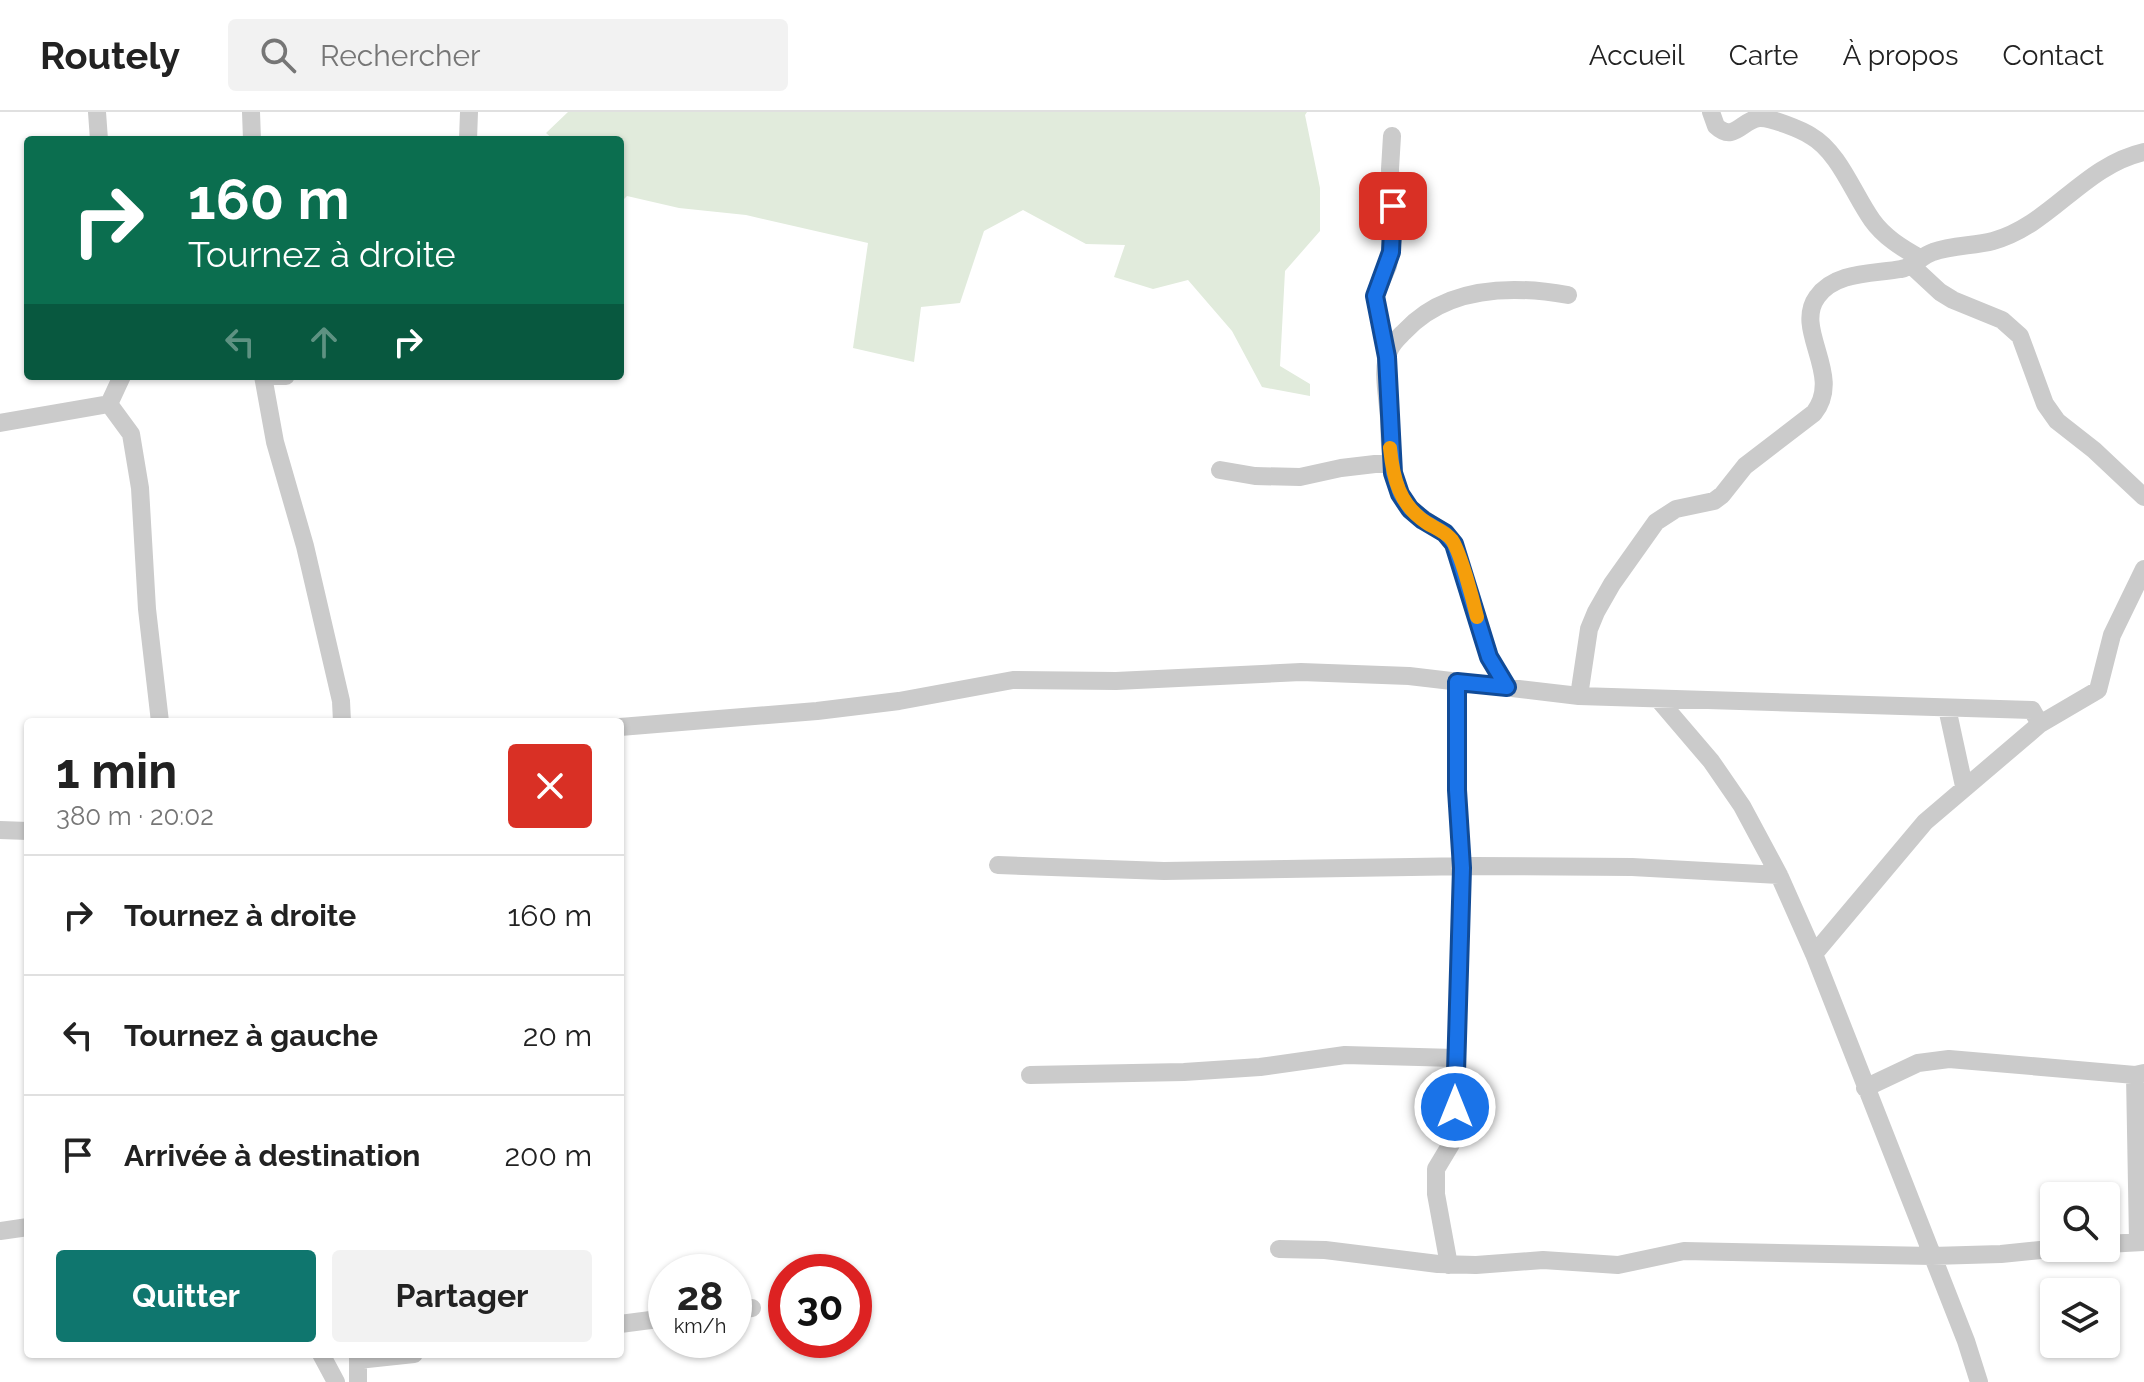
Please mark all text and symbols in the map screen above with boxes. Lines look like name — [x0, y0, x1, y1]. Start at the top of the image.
search box — [228, 19, 788, 91]
text: Routely — [40, 33, 180, 78]
icon: search — [256, 33, 300, 77]
text: Rechercher — [320, 38, 481, 73]
text: Accueil — [1589, 39, 1685, 72]
text: Carte — [1729, 39, 1799, 72]
text: À propos — [1843, 39, 1959, 72]
text: Contact — [2003, 39, 2104, 72]
text: 160 m — [188, 166, 350, 232]
icon: right — [56, 168, 160, 272]
pin — [1359, 172, 1427, 240]
icon: arrive — [1371, 184, 1415, 228]
text: Tournez à droite — [188, 233, 456, 275]
icon: left — [218, 320, 262, 364]
icon: ahead — [302, 320, 346, 364]
icon: right — [386, 320, 430, 364]
text: 1 min — [56, 743, 177, 799]
button: close — [508, 744, 592, 828]
text: 380 m · 20:02 — [56, 801, 214, 831]
icon: right — [56, 893, 100, 937]
text: Tournez à droite — [124, 898, 356, 933]
text: 160 m — [507, 898, 592, 933]
icon: left — [56, 1013, 100, 1057]
text: Tournez à gauche — [124, 1018, 378, 1053]
text: 20 m — [523, 1018, 592, 1053]
position arrow — [1413, 1065, 1497, 1149]
icon: arrive — [56, 1133, 100, 1177]
text: Arrivée à destination — [124, 1138, 420, 1173]
text: 200 m — [504, 1138, 592, 1173]
map controls — [2040, 1182, 2120, 1358]
button: search — [2040, 1182, 2120, 1262]
button: Quitter — [56, 1250, 316, 1342]
button: Partager — [332, 1250, 592, 1342]
speed limit sign: 30 — [768, 1254, 872, 1358]
text: 28 — [677, 1272, 723, 1319]
button: layers — [2040, 1278, 2120, 1358]
text: km/h — [674, 1314, 726, 1338]

